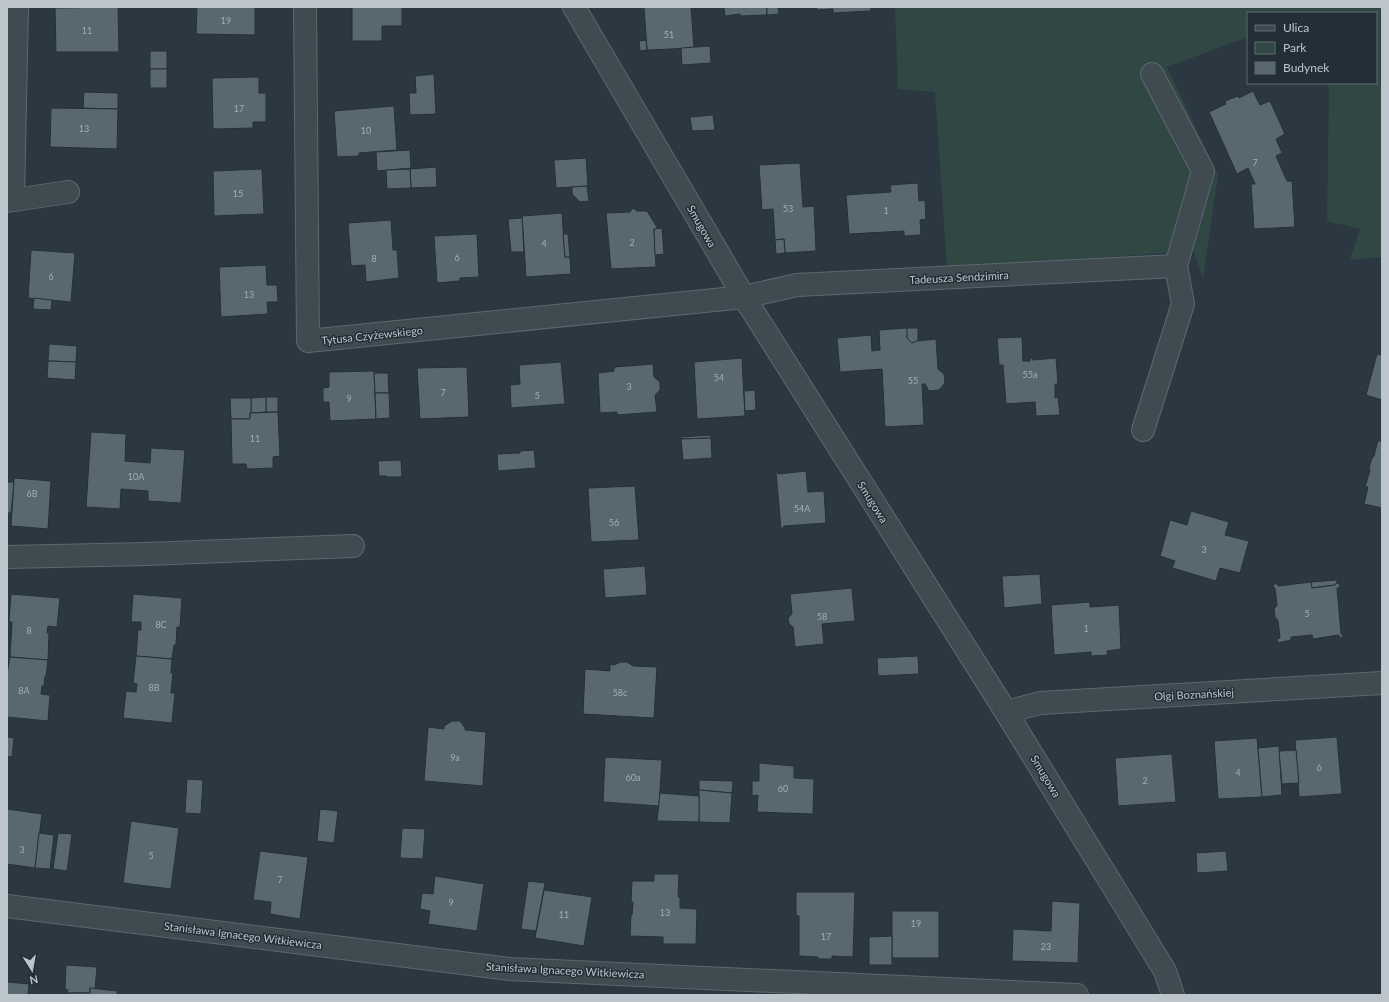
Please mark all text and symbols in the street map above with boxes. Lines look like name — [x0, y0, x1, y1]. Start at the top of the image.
legend — [1247, 12, 1377, 84]
house number: 19 — [221, 15, 231, 26]
text: Ulica — [1283, 20, 1309, 35]
house number: 11 — [82, 25, 92, 36]
house number: 51 — [664, 29, 674, 40]
text: Park — [1283, 40, 1307, 55]
text: Budynek — [1283, 60, 1330, 75]
house number: 17 — [234, 103, 244, 114]
house number: 13 — [79, 123, 89, 134]
house number: 10 — [361, 125, 371, 136]
house number: 7 — [1252, 157, 1258, 168]
house number: 15 — [233, 188, 243, 199]
street label: Smugowa — [685, 202, 719, 250]
house number: 53 — [783, 203, 793, 214]
house number: 1 — [883, 205, 889, 216]
house number: 2 — [629, 237, 635, 248]
house number: 4 — [541, 238, 547, 249]
house number: 6 — [454, 252, 460, 263]
house number: 8 — [371, 253, 377, 264]
street label: Tadeusza Sendzimira — [909, 268, 1009, 286]
house number: 6 — [48, 271, 54, 282]
house number: 13 — [244, 289, 254, 300]
street label: Tytusa Czyżewskiego — [320, 323, 424, 347]
house number: 55a — [1023, 369, 1037, 380]
house number: 54 — [714, 372, 724, 383]
house number: 55 — [908, 375, 918, 386]
house number: 3 — [626, 381, 632, 392]
house number: 7 — [440, 387, 446, 398]
house number: 5 — [534, 390, 540, 401]
house number: 9 — [346, 393, 352, 404]
house number: 11 — [250, 433, 260, 444]
house number: 10A — [128, 471, 145, 482]
street label: Smugowa — [855, 479, 891, 525]
house number: 6B — [26, 488, 38, 499]
house number: 54A — [794, 503, 811, 514]
house number: 56 — [609, 517, 619, 528]
house number: 3 — [1201, 544, 1207, 555]
house number: 5 — [1304, 608, 1310, 619]
house number: 58 — [817, 611, 827, 622]
house number: 8C — [155, 619, 167, 630]
house number: 1 — [1083, 623, 1089, 634]
house number: 8 — [26, 625, 32, 636]
house number: 8B — [148, 682, 160, 693]
house number: 8A — [18, 685, 31, 696]
street label: Olgi Boznańskiej — [1154, 685, 1235, 703]
house number: 58c — [613, 687, 628, 698]
house number: 9a — [450, 752, 460, 763]
street label: Smugowa — [1028, 753, 1064, 799]
house number: 6 — [1316, 762, 1322, 773]
house number: 4 — [1235, 767, 1241, 778]
house number: 60a — [626, 772, 640, 783]
house number: 2 — [1142, 775, 1148, 786]
house number: 60 — [778, 783, 788, 794]
house number: 3 — [19, 844, 25, 855]
house number: 5 — [148, 850, 154, 861]
house number: 7 — [277, 874, 283, 885]
house number: 9 — [448, 897, 454, 908]
house number: 13 — [660, 907, 670, 918]
house number: 11 — [559, 909, 569, 920]
house number: 19 — [911, 918, 921, 929]
street label: Stanisława Ignacego Witkiewicza — [163, 919, 323, 951]
house number: 17 — [821, 931, 831, 942]
house number: 23 — [1041, 941, 1051, 952]
north arrow — [12, 950, 52, 990]
street label: Stanisława Ignacego Witkiewicza — [485, 959, 645, 981]
text: N — [29, 973, 39, 987]

